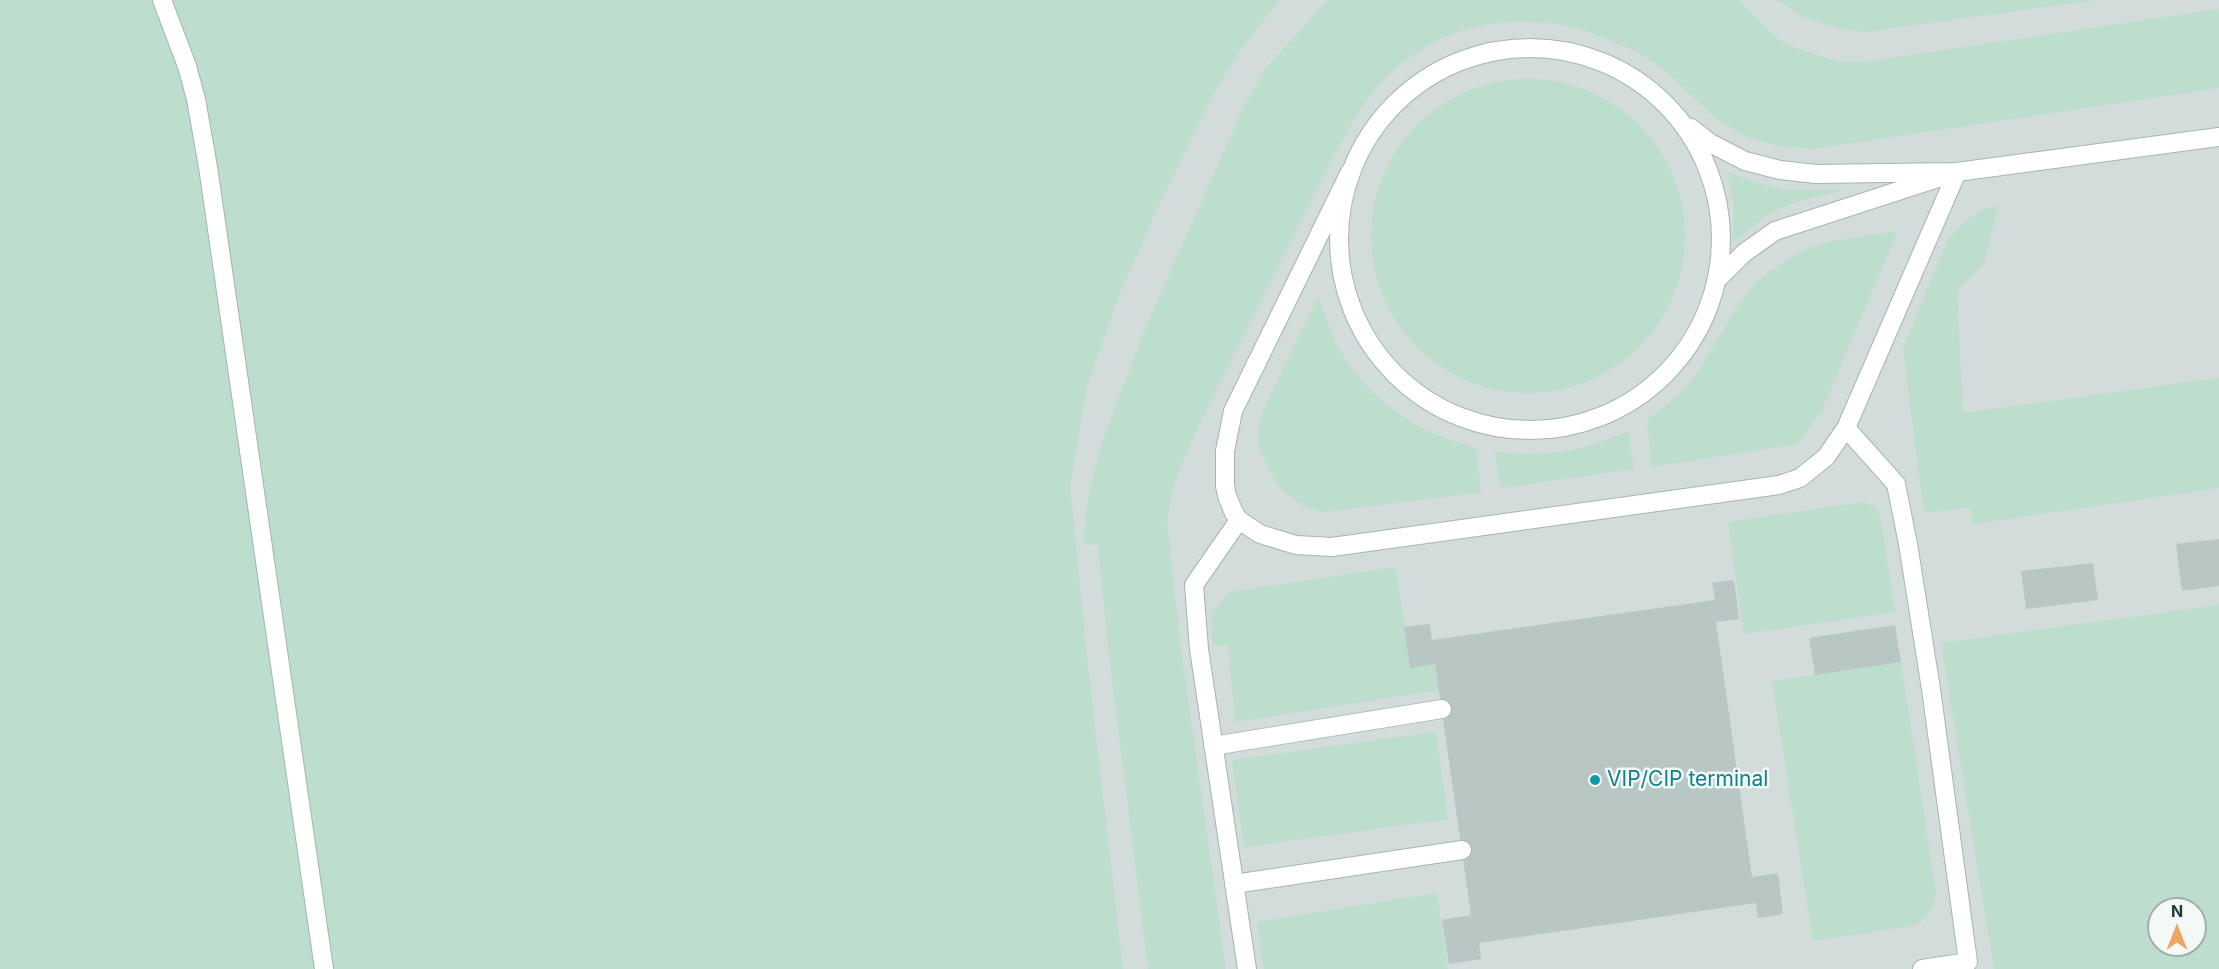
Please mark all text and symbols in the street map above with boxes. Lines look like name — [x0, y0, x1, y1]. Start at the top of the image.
place label: VIP/CIP terminal — [1607, 767, 1768, 793]
marker: VIP/CIP terminal — [1588, 773, 1602, 787]
north arrow — [2147, 897, 2207, 957]
text: N — [2171, 901, 2183, 921]

